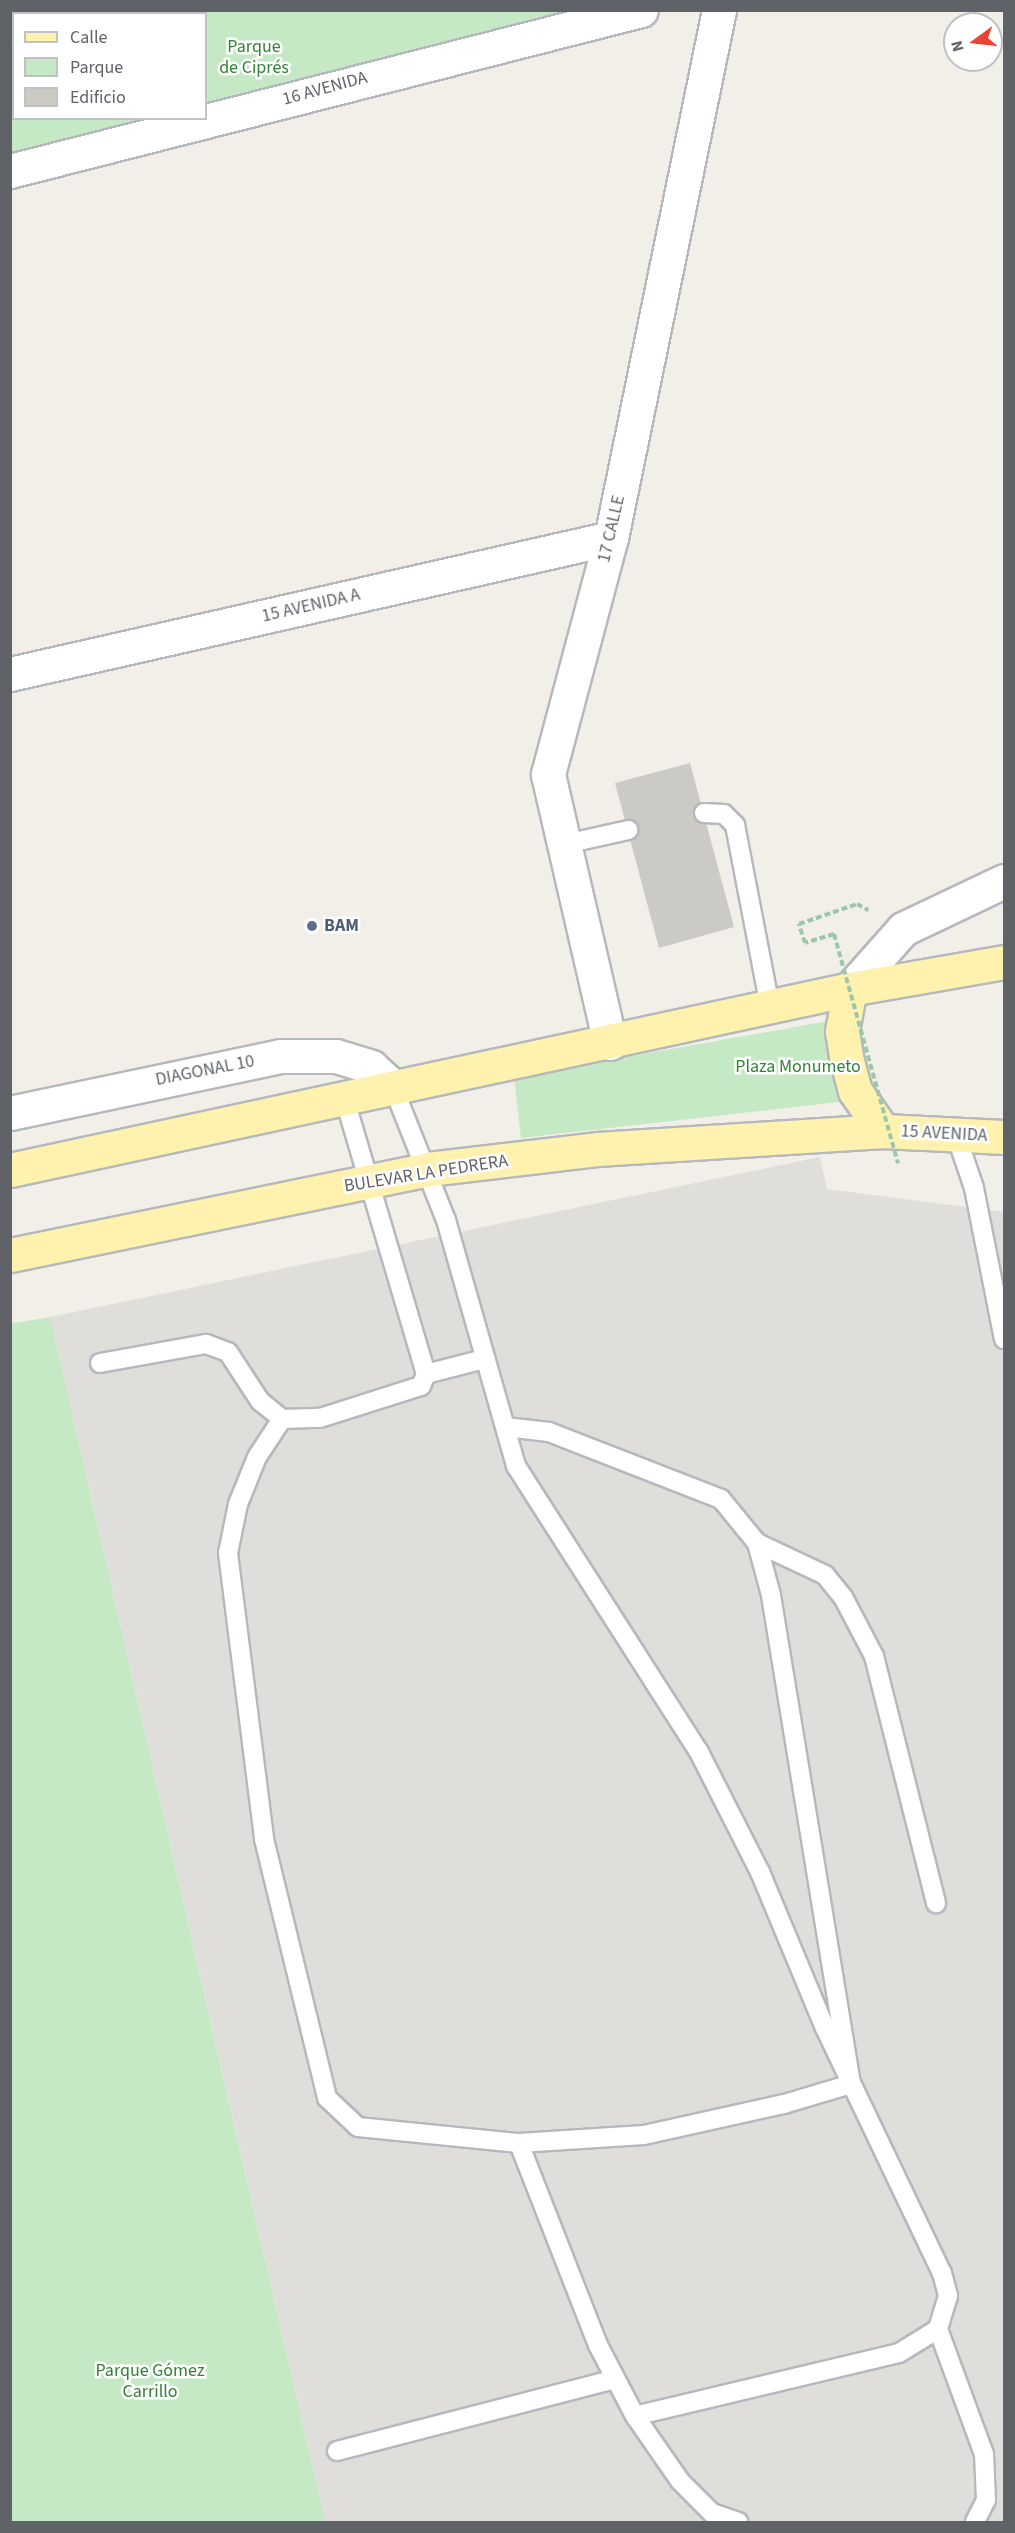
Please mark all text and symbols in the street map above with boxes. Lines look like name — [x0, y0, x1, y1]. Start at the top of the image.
legend — [12, 12, 207, 120]
north arrow — [943, 12, 1003, 72]
text: Calle — [70, 25, 107, 50]
park label: Parque de Ciprés — [219, 37, 289, 80]
text: N — [946, 38, 970, 54]
text: Parque — [70, 55, 123, 80]
street label: 16 AVENIDA — [280, 67, 370, 111]
text: Edificio — [70, 85, 126, 110]
street label: 17 CALLE — [594, 493, 630, 565]
street label: 15 AVENIDA A — [260, 584, 362, 628]
place label: BAM — [324, 915, 359, 937]
marker: BAM — [305, 919, 319, 933]
street label: DIAGONAL 10 — [154, 1051, 256, 1091]
park label: Plaza Monumeto — [735, 1056, 861, 1078]
street label: 15 AVENIDA — [900, 1121, 988, 1147]
street label: BULEVAR LA PEDRERA — [343, 1150, 509, 1198]
park label: Parque Gómez Carrillo — [95, 2361, 205, 2404]

